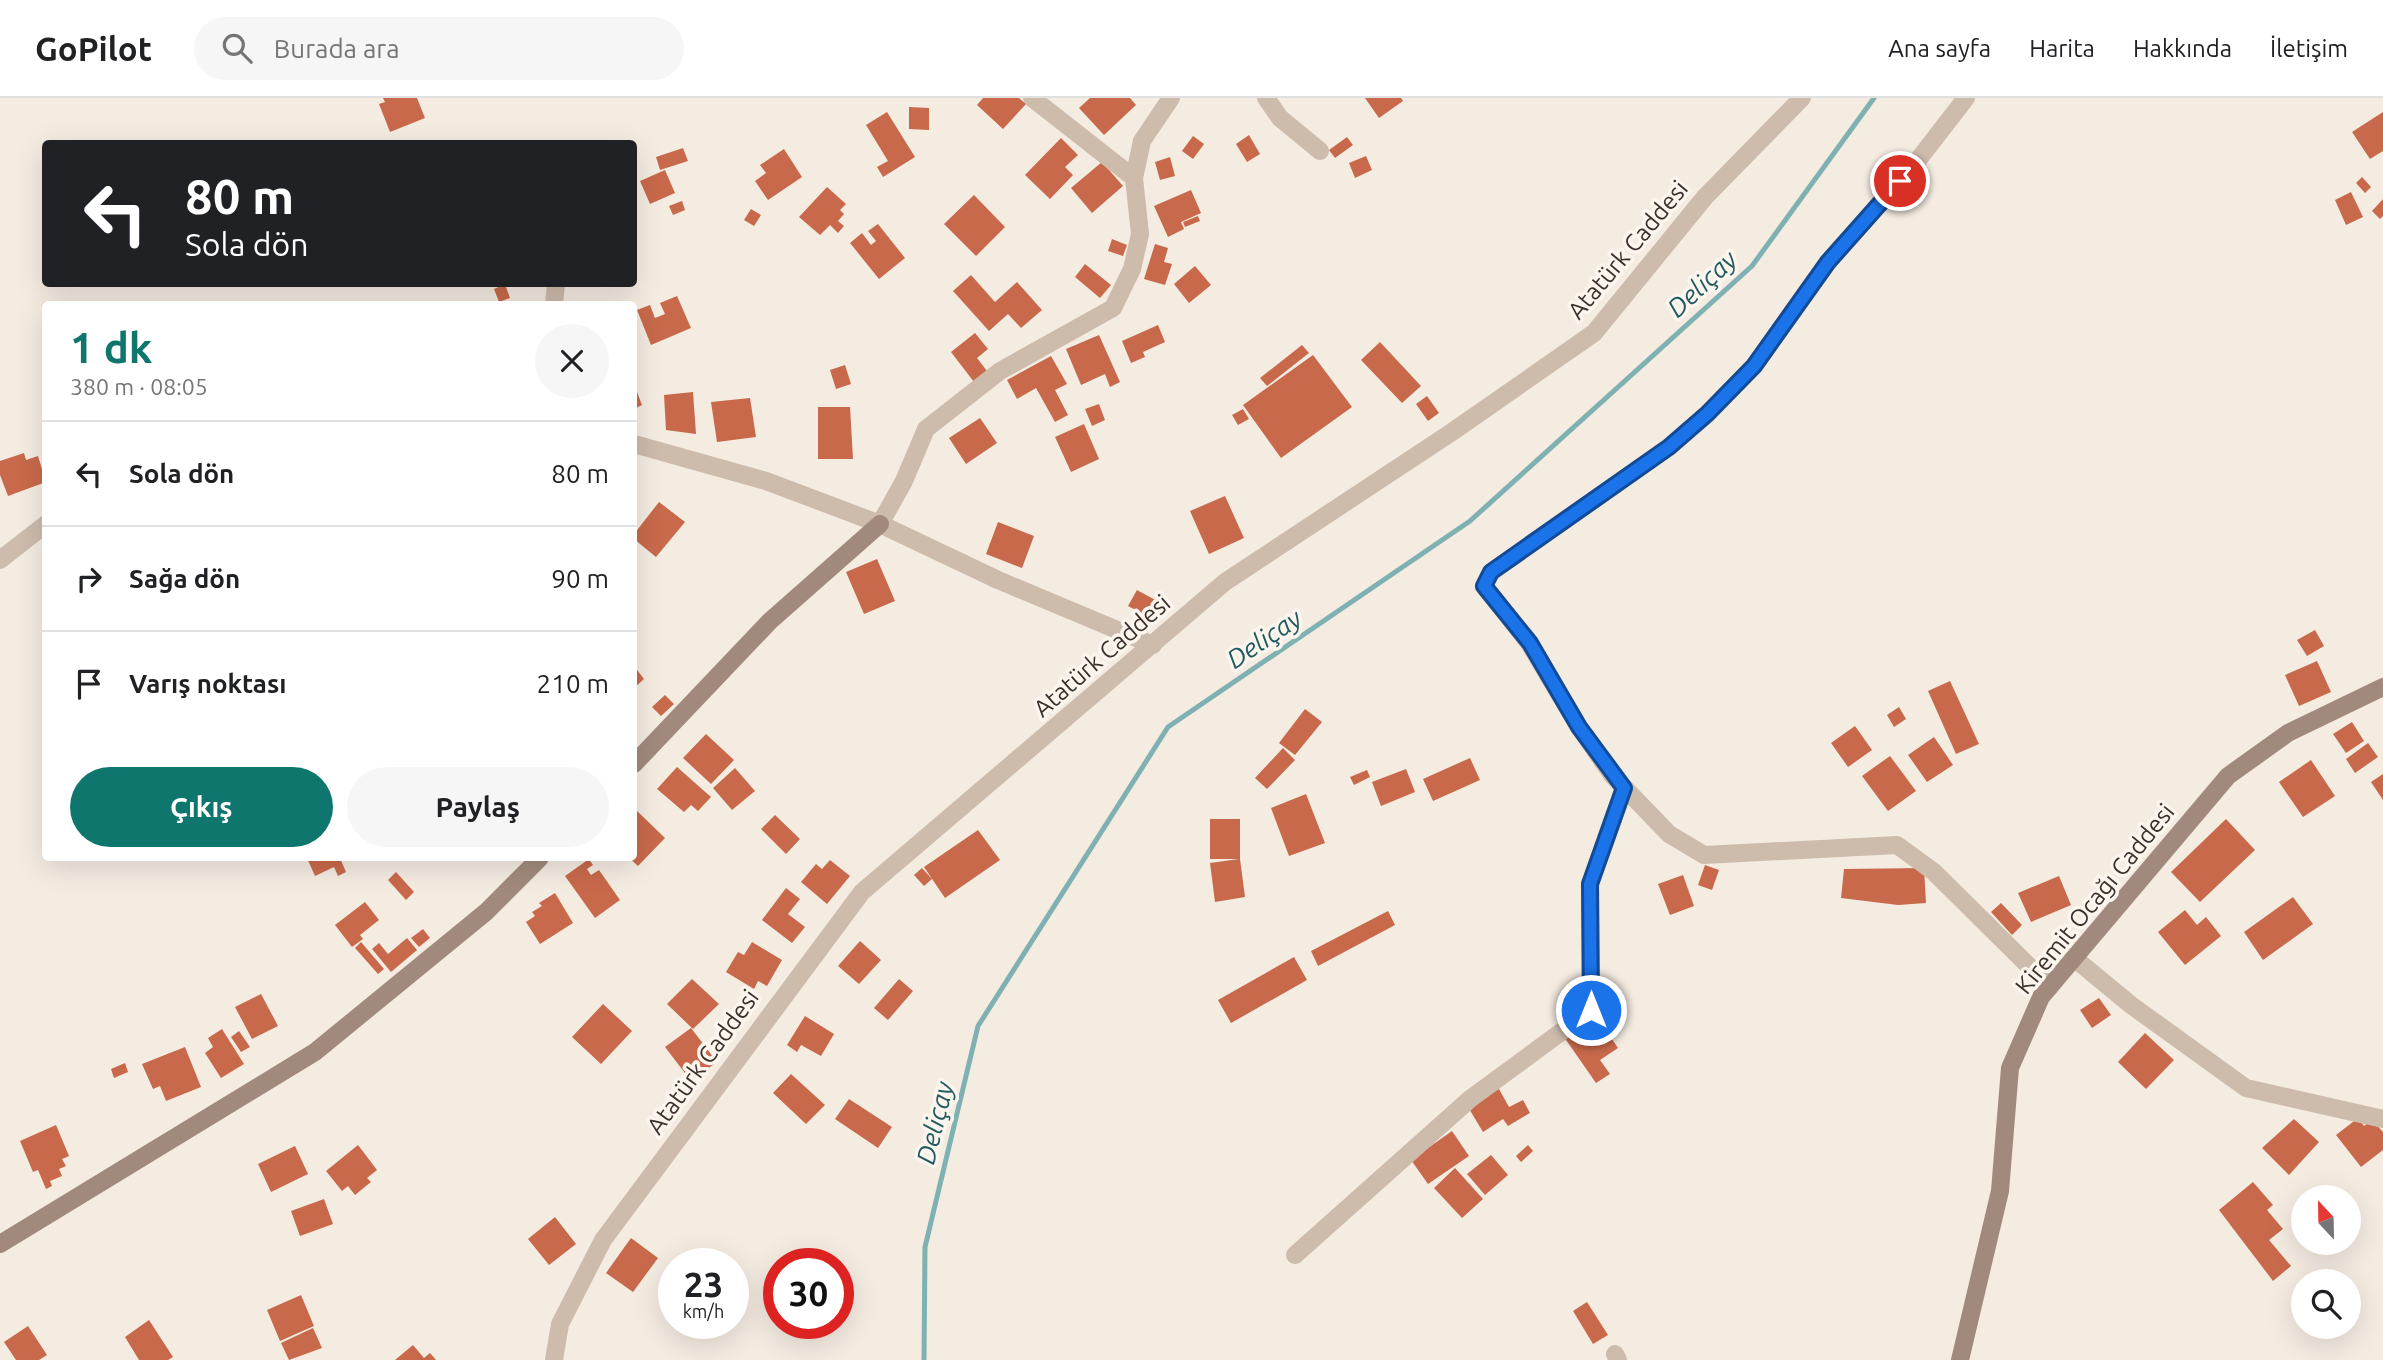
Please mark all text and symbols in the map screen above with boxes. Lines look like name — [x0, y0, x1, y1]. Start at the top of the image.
search box — [194, 17, 684, 80]
icon: search — [218, 29, 256, 67]
text: GoPilot — [35, 30, 152, 67]
text: Burada ara — [274, 34, 400, 63]
text: Ana sayfa — [1888, 35, 1991, 62]
text: Harita — [2029, 35, 2095, 62]
text: Hakkında — [2133, 35, 2232, 62]
text: İletişim — [2270, 35, 2348, 62]
pin — [1870, 151, 1930, 211]
icon: arrive — [1881, 162, 1919, 200]
icon: left — [70, 168, 161, 259]
text: 80 m — [185, 168, 294, 223]
street label: Atatürk Caddesi — [1562, 175, 1693, 324]
text: Sola dön — [185, 226, 308, 262]
water label: Deliçay — [1661, 244, 1743, 323]
text: 1 dk — [70, 324, 152, 371]
button: close — [535, 324, 609, 398]
text: 380 m · 08:05 — [70, 374, 208, 399]
icon: left — [70, 455, 108, 493]
text: Sola dön — [129, 459, 234, 488]
text: 80 m — [551, 459, 609, 488]
icon: right — [70, 560, 108, 598]
text: Sağa dön — [129, 564, 240, 593]
text: 90 m — [551, 564, 609, 593]
street label: Atatürk Caddesi — [1028, 589, 1175, 722]
water label: Deliçay — [1221, 603, 1307, 674]
icon: arrive — [70, 665, 108, 703]
text: Varış noktası — [129, 669, 286, 698]
text: 210 m — [537, 669, 609, 698]
button: Çıkış — [70, 767, 333, 847]
button: Paylaş — [347, 767, 609, 847]
street label: Kiremit Ocağı Caddesi — [2010, 798, 2180, 999]
position arrow — [1554, 973, 1628, 1047]
street label: Atatürk Caddesi — [641, 984, 764, 1139]
water label: Deliçay — [910, 1078, 959, 1167]
north arrow — [2291, 1185, 2361, 1255]
map controls — [2291, 1185, 2361, 1339]
speed limit sign: 30 — [763, 1248, 854, 1339]
text: 23 — [684, 1264, 723, 1304]
button: search — [2291, 1269, 2361, 1339]
text: km/h — [683, 1301, 724, 1321]

